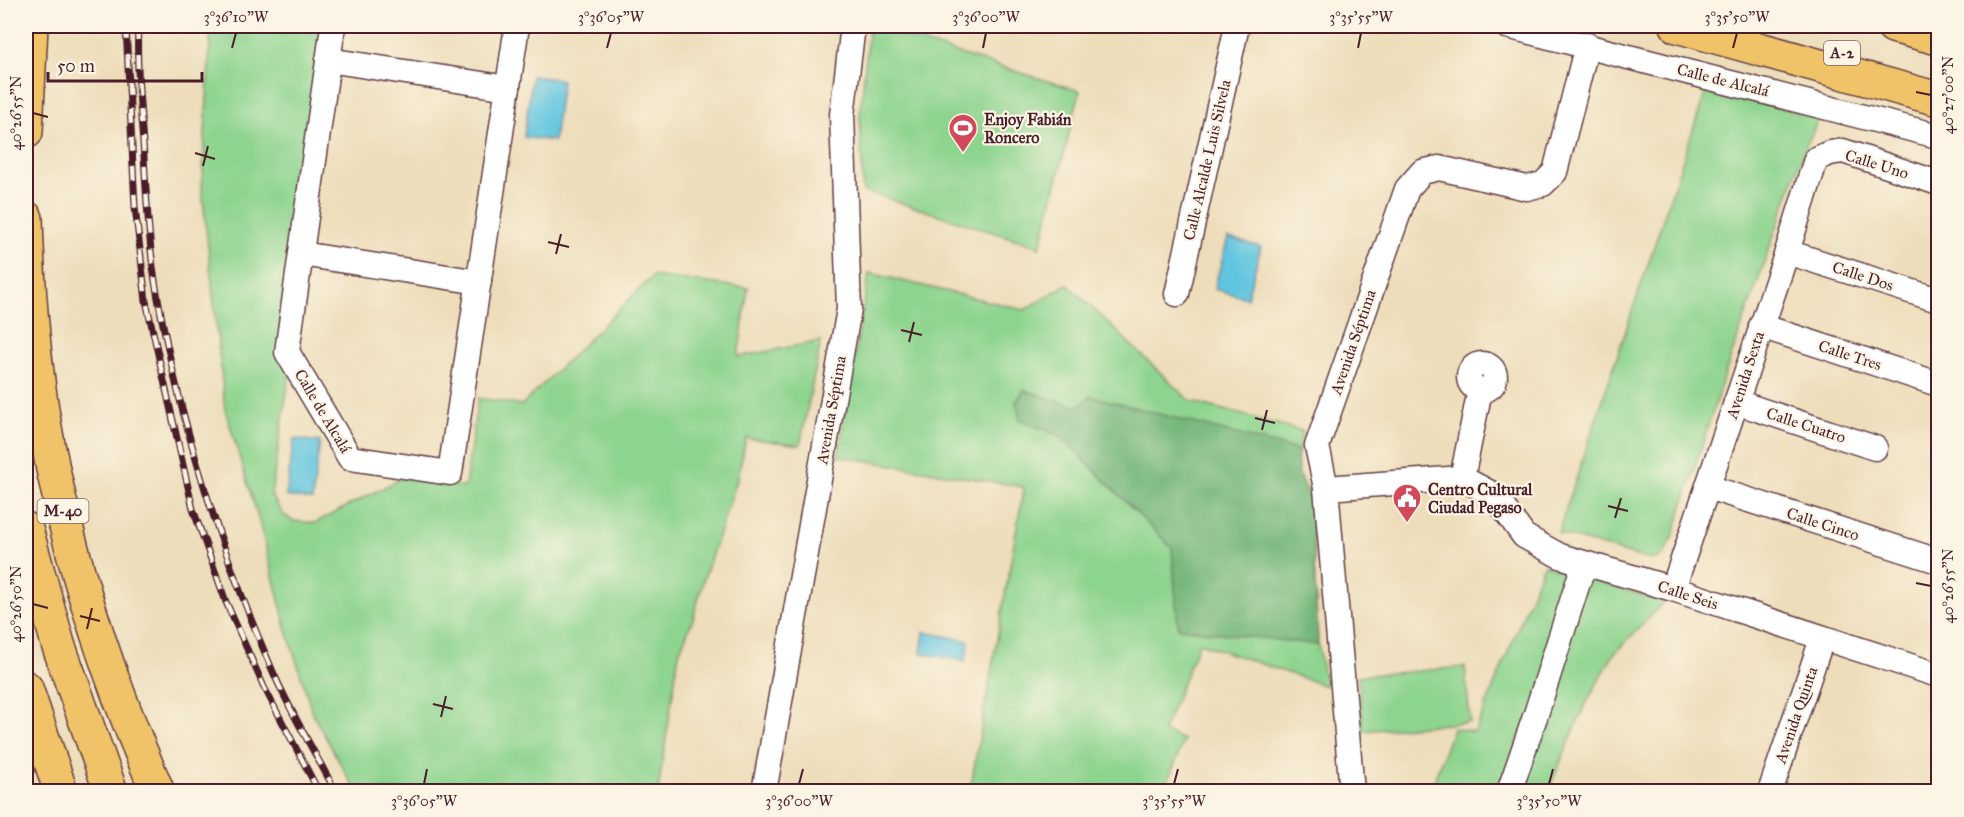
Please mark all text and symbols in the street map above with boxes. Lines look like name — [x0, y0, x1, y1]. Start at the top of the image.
text: 3°36'10"W — [204, 8, 269, 26]
text: 3°36'05"W — [578, 8, 645, 26]
text: 3°36'00"W — [952, 8, 1021, 26]
text: 3°35'55"W — [1329, 8, 1393, 26]
text: 3°35'50"W — [1704, 8, 1770, 26]
road number: A-2 — [1824, 41, 1860, 65]
scale bar — [48, 45, 202, 83]
text: 50 m — [57, 55, 95, 77]
text: 40°27'00"N — [1939, 56, 1957, 134]
street label: Calle de Alcalá — [1675, 59, 1771, 101]
text: 40°26'55"N — [7, 75, 25, 151]
street label: Calle Alcalde Luis Silvela — [1179, 78, 1235, 242]
place label: Enjoy Fabián Roncero — [984, 110, 1072, 147]
sports icon: Enjoy Fabián Roncero — [947, 112, 979, 154]
street label: Calle Uno — [1843, 145, 1911, 183]
street label: Calle Dos — [1830, 257, 1896, 295]
street label: Avenida Séptima — [1326, 287, 1380, 398]
street label: Avenida Sexta — [1722, 329, 1768, 422]
street label: Calle Tres — [1816, 336, 1884, 374]
street label: Avenida Séptima — [812, 354, 850, 467]
street label: Calle de Alcalá — [291, 366, 356, 456]
street label: Calle Cuatro — [1764, 403, 1848, 447]
place label: Centro Cultural Ciudad Pegaso — [1428, 480, 1533, 518]
public building icon: Centro Cultural Ciudad Pegaso — [1391, 482, 1423, 524]
road number: M-40 — [38, 499, 88, 523]
street label: Calle Cinco — [1784, 503, 1862, 545]
text: 40°26'55"N — [1939, 548, 1957, 624]
text: 40°26'50"N — [7, 565, 25, 642]
street label: Calle Seis — [1655, 576, 1721, 614]
street label: Avenida Quinta — [1770, 664, 1821, 767]
text: 3°36'05"W — [391, 792, 458, 810]
text: 3°36'00"W — [765, 792, 834, 810]
text: 3°35'55"W — [1142, 792, 1206, 810]
text: 3°35'50"W — [1516, 792, 1582, 810]

